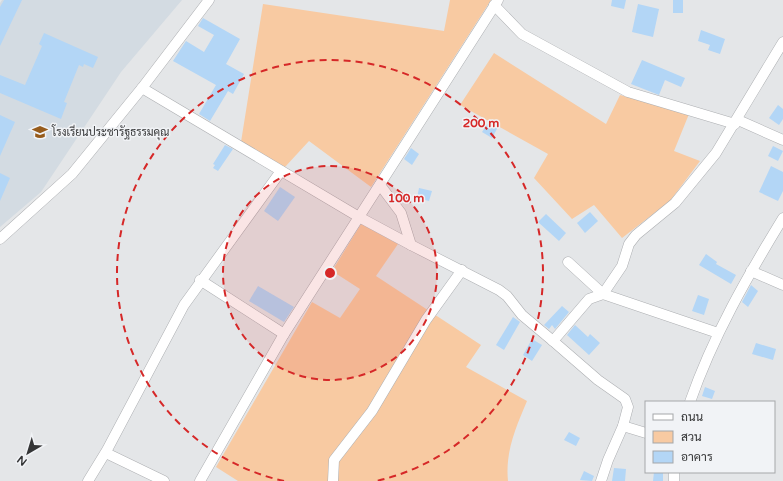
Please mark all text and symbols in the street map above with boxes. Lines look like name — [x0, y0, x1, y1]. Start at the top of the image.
text: 200 m — [463, 116, 499, 130]
school or university icon: โรงเรียนประชารัฐธรรมคุณ — [31, 123, 49, 141]
place label: โรงเรียนประชารัฐธรรมคุณ — [51, 124, 169, 141]
text: 100 m — [388, 191, 424, 205]
centre of rings — [323, 266, 337, 280]
legend — [645, 401, 775, 473]
text: ถนน — [681, 410, 704, 424]
text: สวน — [681, 430, 702, 444]
north arrow — [8, 433, 48, 473]
text: อาคาร — [681, 450, 713, 464]
text: N — [15, 453, 30, 468]

